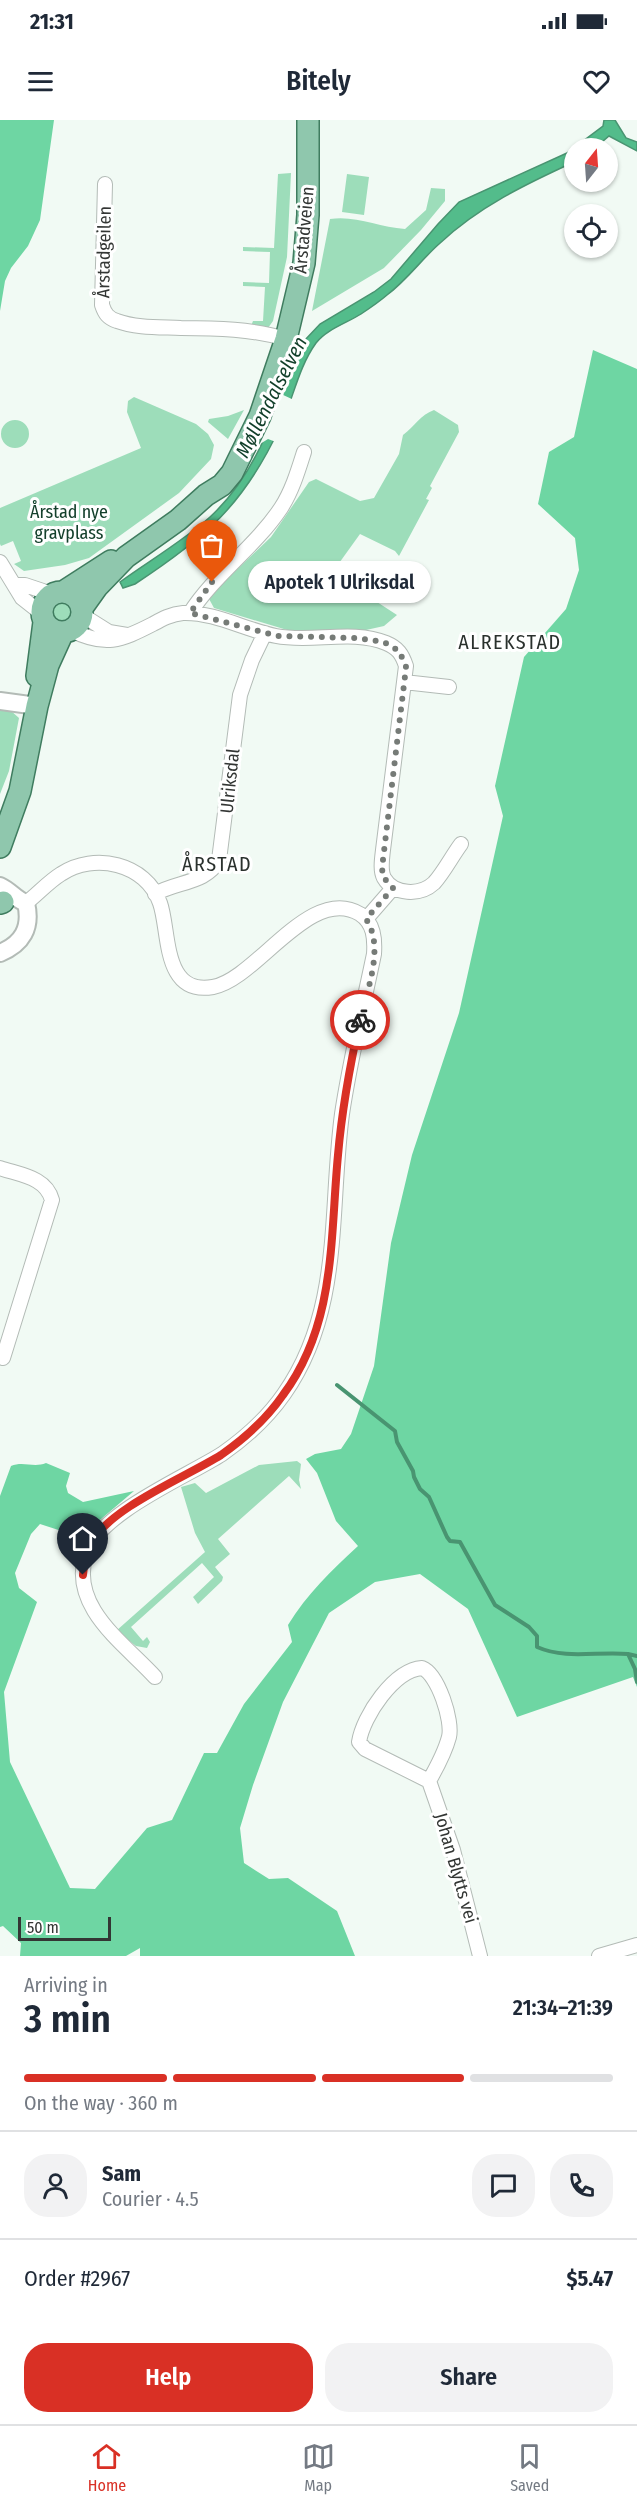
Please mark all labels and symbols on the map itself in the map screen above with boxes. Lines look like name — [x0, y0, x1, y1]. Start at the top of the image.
north arrow — [564, 138, 618, 192]
street label: Årstadveien — [288, 186, 319, 274]
street label: Årstadgeilen — [91, 206, 116, 298]
water label: Møllendalselven — [230, 332, 312, 462]
park label: Årstad nye gravplass — [30, 500, 108, 544]
pin — [186, 520, 237, 582]
callout: Apotek 1 Ulriksdal — [248, 561, 431, 603]
district label: ALREKSTAD — [458, 630, 562, 654]
street label: Ulriksdal — [216, 747, 244, 815]
district label: ÅRSTAD — [182, 851, 252, 876]
courier — [330, 990, 390, 1050]
pin — [57, 1513, 108, 1575]
street label: Johan Blytts vei — [430, 1810, 482, 1926]
scale bar — [18, 1914, 111, 1942]

